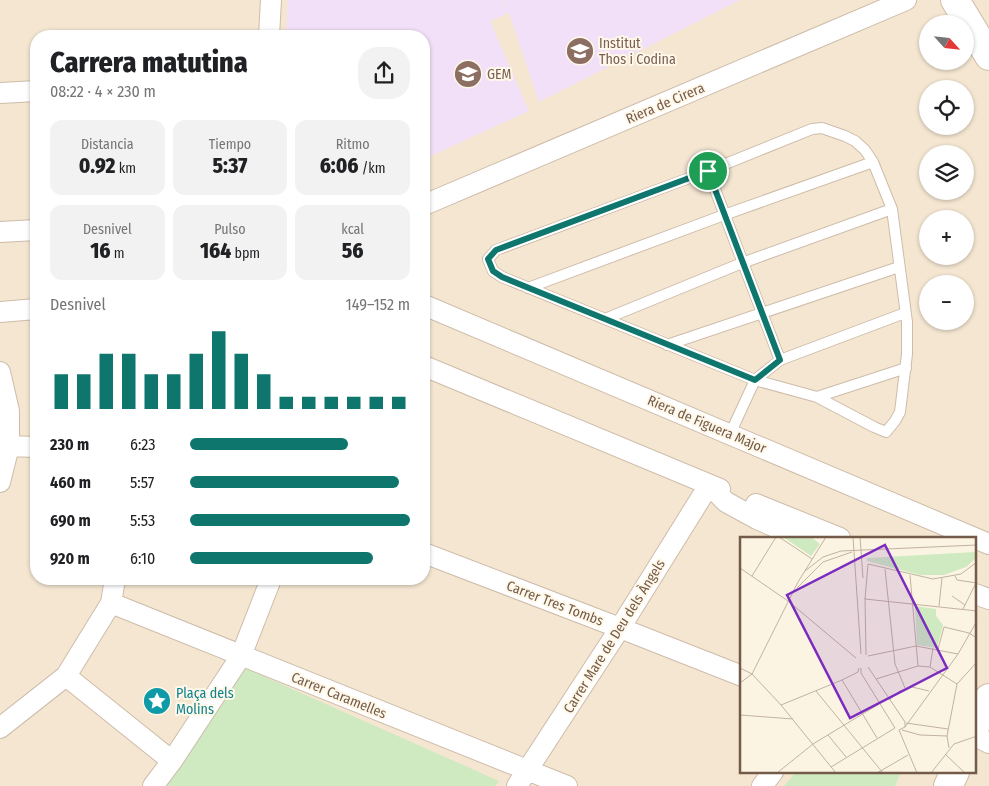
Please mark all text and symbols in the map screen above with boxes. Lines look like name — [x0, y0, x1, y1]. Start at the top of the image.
north arrow — [919, 15, 974, 70]
map controls — [919, 15, 974, 330]
place label: Institut Thos i Codina — [599, 35, 676, 68]
school or university icon: Institut Thos i Codina — [565, 36, 595, 66]
text: Carrera matutina — [50, 46, 248, 79]
button: share — [358, 47, 410, 99]
school or university icon: GEM — [453, 59, 483, 89]
place label: GEM — [487, 66, 512, 83]
street label: Riera de Cirera — [623, 79, 707, 128]
button: locate — [919, 80, 974, 135]
text: 08:22 · 4 × 230 m — [50, 82, 156, 101]
text: Distancia — [81, 136, 134, 153]
text: Tiempo — [209, 136, 251, 153]
text: Ritmo — [336, 136, 370, 153]
button: layers — [919, 145, 974, 200]
pin — [687, 150, 729, 192]
text: 0.92 — [79, 153, 115, 179]
text: 5:37 — [213, 153, 247, 179]
text: 6:06 — [320, 153, 359, 179]
icon: arrive — [694, 157, 722, 185]
text: km — [115, 160, 136, 177]
text: /km — [359, 160, 386, 177]
button: + — [919, 210, 974, 265]
text: Desnivel — [83, 221, 132, 238]
text: Pulso — [214, 221, 246, 238]
text: kcal — [341, 221, 364, 238]
text: 16 — [90, 238, 110, 264]
text: 164 — [200, 238, 231, 264]
text: 56 — [342, 238, 364, 264]
text: m — [110, 245, 124, 262]
text: bpm — [231, 245, 260, 262]
button: − — [919, 275, 974, 330]
text: Desnivel — [50, 295, 106, 314]
text: 149–152 m — [346, 295, 410, 314]
street label: Riera de Figuera Major — [645, 392, 769, 457]
text: 230 m — [50, 435, 89, 454]
text: 6:23 — [130, 435, 156, 454]
text: 460 m — [50, 473, 91, 492]
text: 5:57 — [130, 473, 154, 492]
text: 690 m — [50, 511, 91, 530]
text: 5:53 — [130, 511, 155, 530]
inset map — [740, 537, 976, 774]
text: 920 m — [50, 549, 90, 568]
text: 6:10 — [130, 549, 155, 568]
street label: Carrer Mare de Deu dels Àngels — [559, 556, 669, 716]
street label: Carrer Tres Tombs — [504, 577, 606, 630]
street label: Carrer Caramelles — [289, 669, 389, 722]
place label: Plaça dels Molins — [176, 685, 234, 718]
place icon: Plaça dels Molins — [142, 686, 172, 716]

